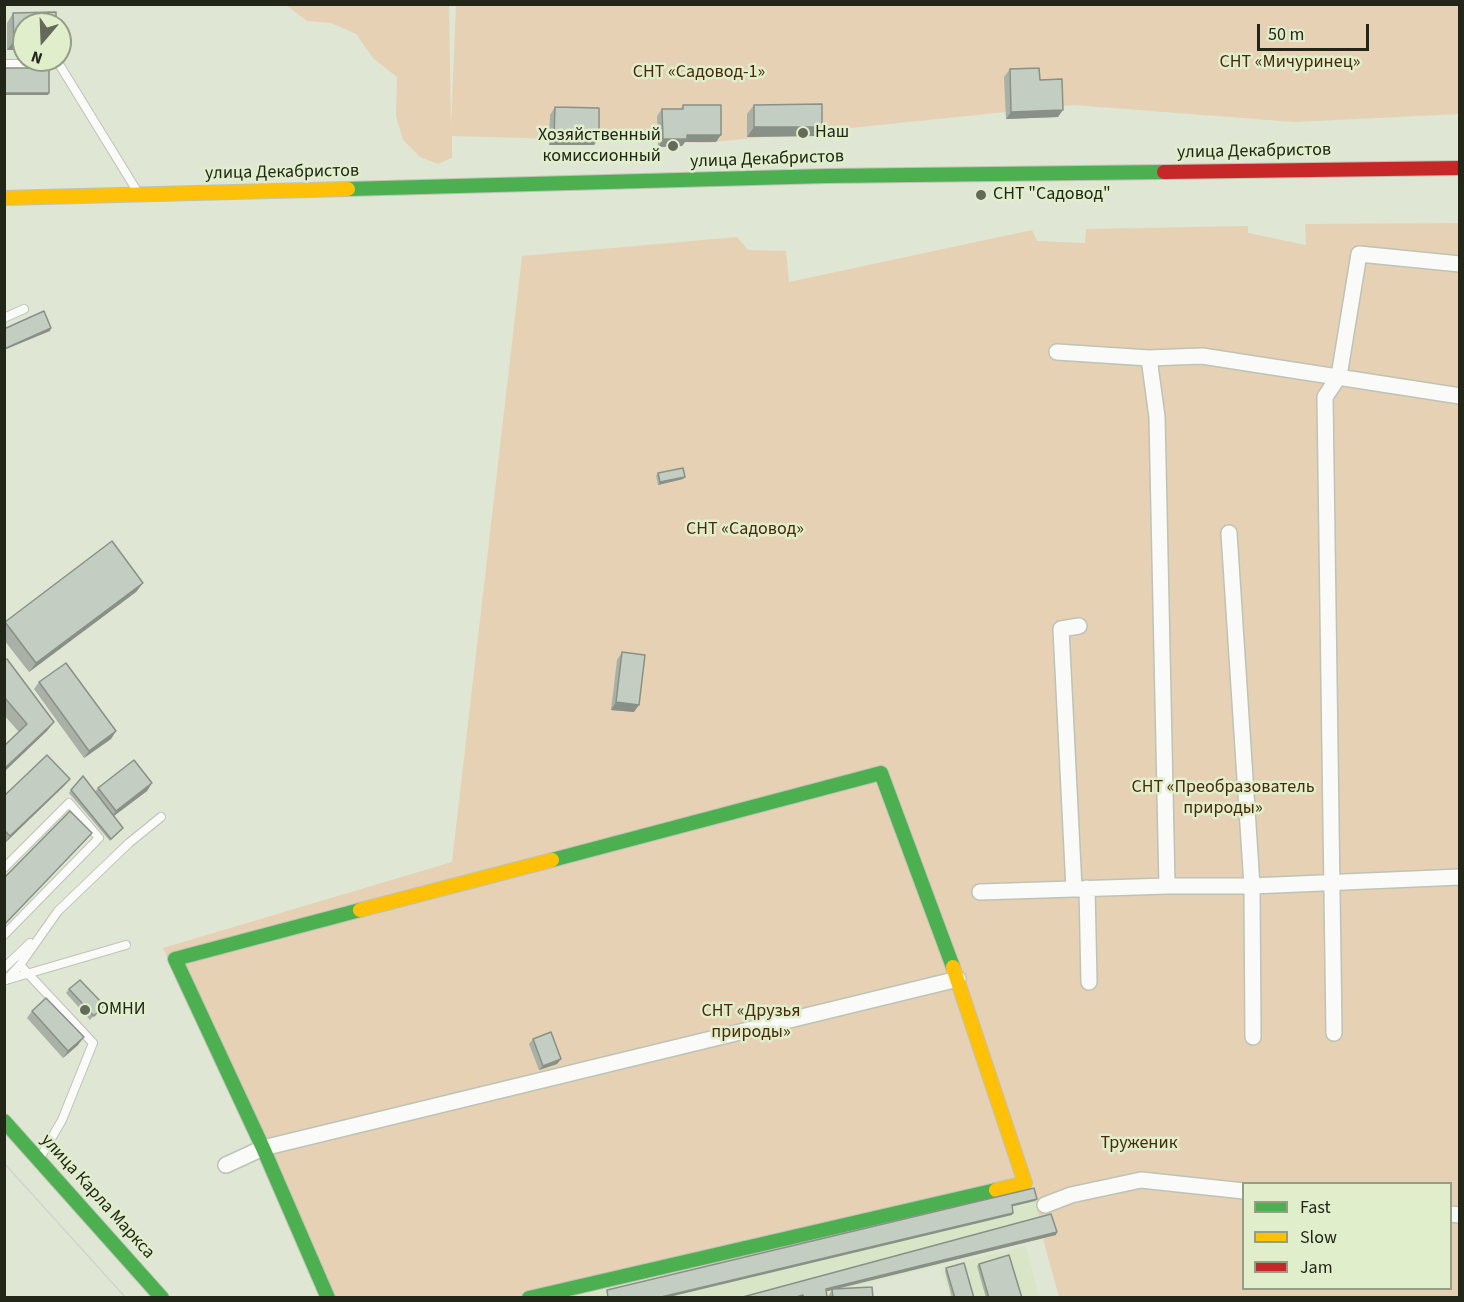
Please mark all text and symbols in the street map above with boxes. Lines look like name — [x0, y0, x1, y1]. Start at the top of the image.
north arrow — [12, 12, 72, 72]
scale bar — [1260, 12, 1372, 50]
text: 50 m — [1268, 22, 1304, 47]
text: N — [28, 45, 45, 69]
park label: СНТ «Мичуринец» — [1220, 52, 1360, 74]
park label: СНТ «Садовод-1» — [633, 62, 765, 84]
place label: Наш — [815, 122, 849, 144]
place label: Хозяйственный комиссионный — [538, 125, 661, 168]
marker: Наш — [796, 126, 810, 140]
marker: Хозяйственный комиссионный — [666, 139, 680, 153]
street label: улица Декабристов — [1177, 140, 1331, 164]
street label: улица Декабристов — [690, 147, 844, 173]
street label: улица Декабристов — [205, 161, 359, 185]
place label: СНТ "Садовод" — [993, 184, 1111, 206]
marker: СНТ "Садовод" — [974, 188, 988, 202]
park label: СНТ «Садовод» — [686, 519, 804, 541]
park label: СНТ «Преобразователь природы» — [1131, 777, 1315, 820]
place label: ОМНИ — [97, 999, 146, 1021]
park label: СНТ «Друзья природы» — [701, 1001, 801, 1044]
marker: ОМНИ — [78, 1003, 92, 1017]
street label: улица Карла Маркса — [35, 1130, 159, 1264]
park label: Труженик — [1100, 1133, 1178, 1155]
legend — [1242, 1182, 1452, 1290]
text: Fast — [1300, 1195, 1331, 1220]
text: Slow — [1300, 1225, 1337, 1250]
text: Jam — [1300, 1255, 1333, 1280]

